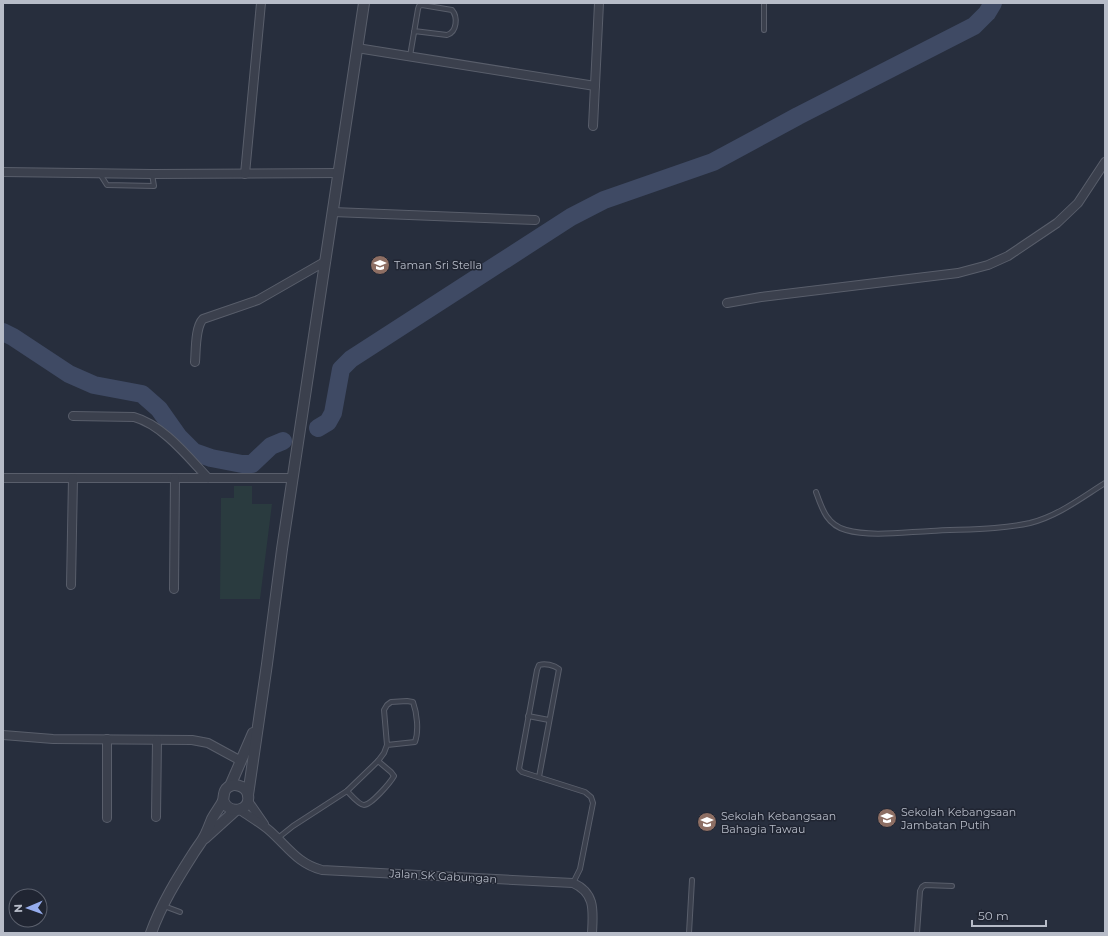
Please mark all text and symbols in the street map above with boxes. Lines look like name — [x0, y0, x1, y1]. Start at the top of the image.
school or university icon: Taman Sri Stella — [369, 254, 391, 276]
place label: Taman Sri Stella — [394, 258, 482, 272]
place label: Sekolah Kebangsaan Jambatan Putih — [900, 805, 1016, 832]
school or university icon: Sekolah Kebangsaan Jambatan Putih — [876, 807, 898, 829]
place label: Sekolah Kebangsaan Bahagia Tawau — [721, 809, 836, 836]
school or university icon: Sekolah Kebangsaan Bahagia Tawau — [696, 811, 718, 833]
street label: Jalan SK Gabungan — [388, 866, 497, 886]
north arrow — [8, 888, 48, 928]
scale bar — [972, 902, 1046, 928]
text: N — [11, 904, 25, 913]
text: 50 m — [978, 908, 1009, 923]

